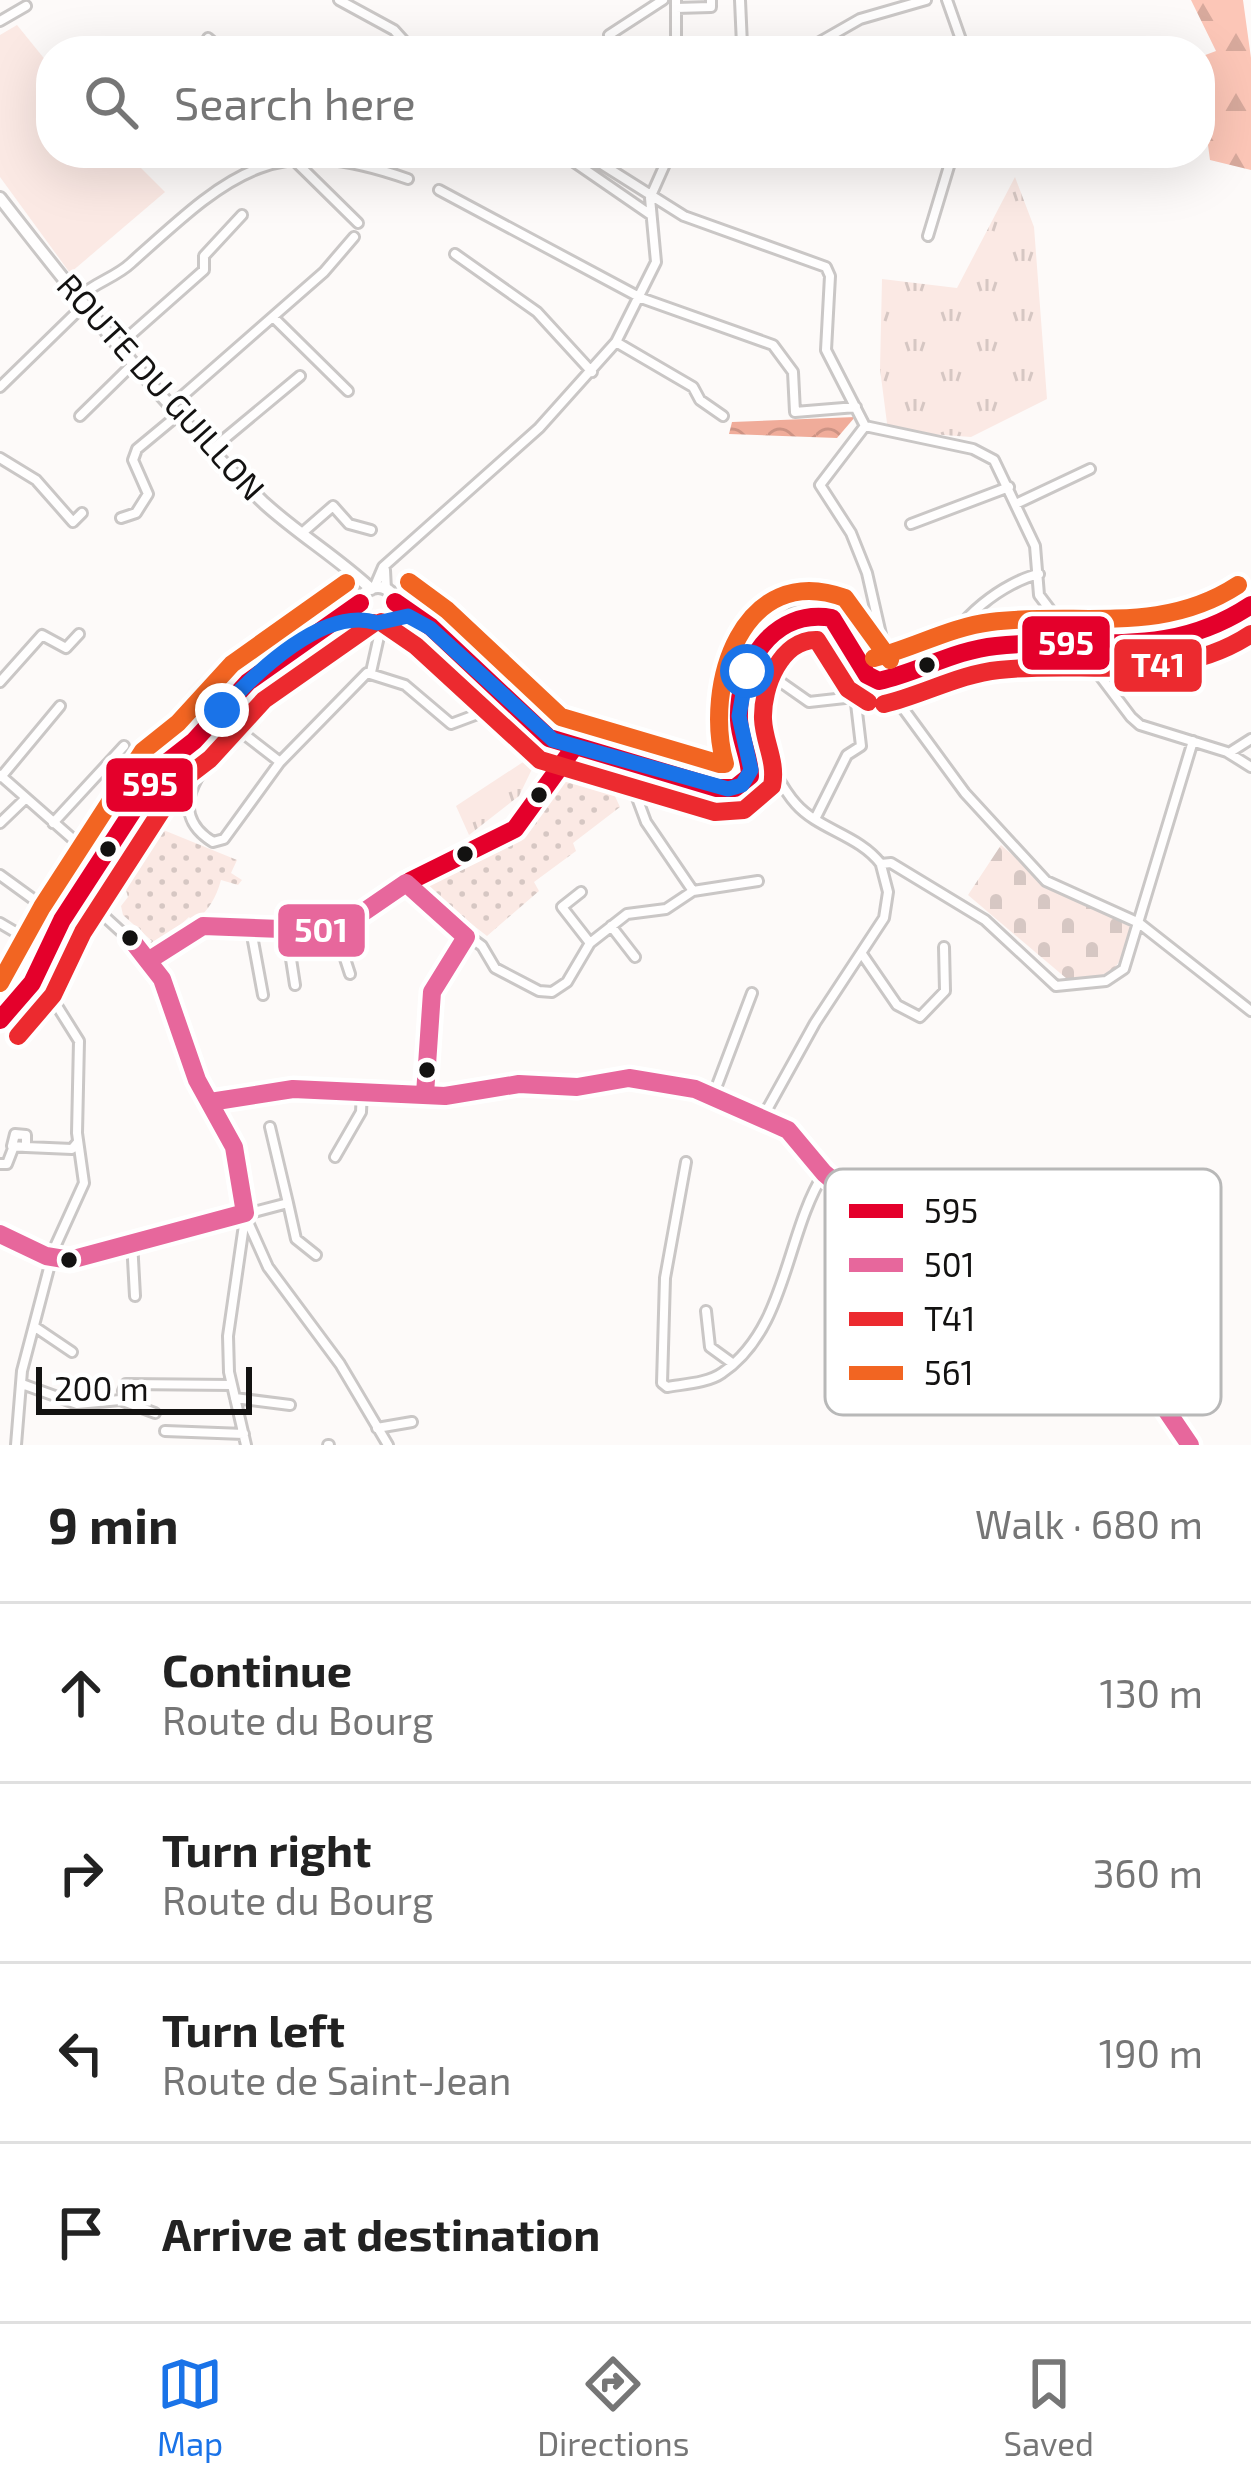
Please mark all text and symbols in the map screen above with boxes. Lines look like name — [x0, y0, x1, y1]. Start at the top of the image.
search box — [36, 36, 1215, 168]
icon: search — [78, 69, 144, 135]
text: Search here — [174, 75, 416, 129]
street label: ROUTE DU GUILLON — [50, 265, 274, 508]
line badge: 595 — [1020, 614, 1112, 672]
text: 595 — [1038, 622, 1094, 662]
line badge: T41 — [1112, 637, 1204, 694]
route start — [720, 644, 774, 698]
text: T41 — [1131, 644, 1185, 684]
unlabelled marker — [916, 654, 938, 676]
route end — [195, 683, 249, 737]
line badge: 595 — [104, 756, 195, 814]
text: 595 — [122, 763, 178, 803]
unlabelled marker — [528, 784, 550, 806]
unlabelled marker — [97, 838, 119, 860]
unlabelled marker — [454, 843, 476, 865]
line badge: 501 — [276, 902, 367, 959]
text: 501 — [294, 909, 348, 949]
unlabelled marker — [119, 927, 141, 949]
unlabelled marker — [416, 1059, 438, 1081]
legend — [825, 1169, 1221, 1415]
text: 595 — [924, 1190, 978, 1230]
text: 501 — [924, 1244, 975, 1284]
unlabelled marker — [58, 1249, 80, 1271]
text: T41 — [924, 1298, 975, 1338]
text: 561 — [924, 1352, 974, 1392]
scale bar — [36, 1361, 252, 1414]
text: 200 m — [54, 1368, 149, 1408]
text: 9 min — [48, 1493, 179, 1554]
text: Walk · 680 m — [975, 1500, 1203, 1547]
text: Continue — [162, 1642, 352, 1696]
icon: ahead — [48, 1660, 114, 1726]
text: 130 m — [1099, 1669, 1203, 1716]
text: Route du Bourg — [162, 1696, 434, 1743]
text: Turn right — [162, 1822, 371, 1876]
icon: right — [48, 1840, 114, 1906]
text: 360 m — [1093, 1849, 1203, 1896]
text: Route du Bourg — [162, 1876, 434, 1923]
text: Turn left — [162, 2002, 345, 2056]
icon: left — [48, 2020, 114, 2086]
text: 190 m — [1099, 2029, 1203, 2076]
text: Route de Saint-Jean — [162, 2056, 511, 2103]
icon: arrive — [48, 2200, 114, 2266]
text: Arrive at destination — [162, 2206, 600, 2260]
tab: Map — [157, 2351, 223, 2463]
tab: Directions — [537, 2351, 689, 2463]
tab: Saved — [1003, 2351, 1094, 2463]

